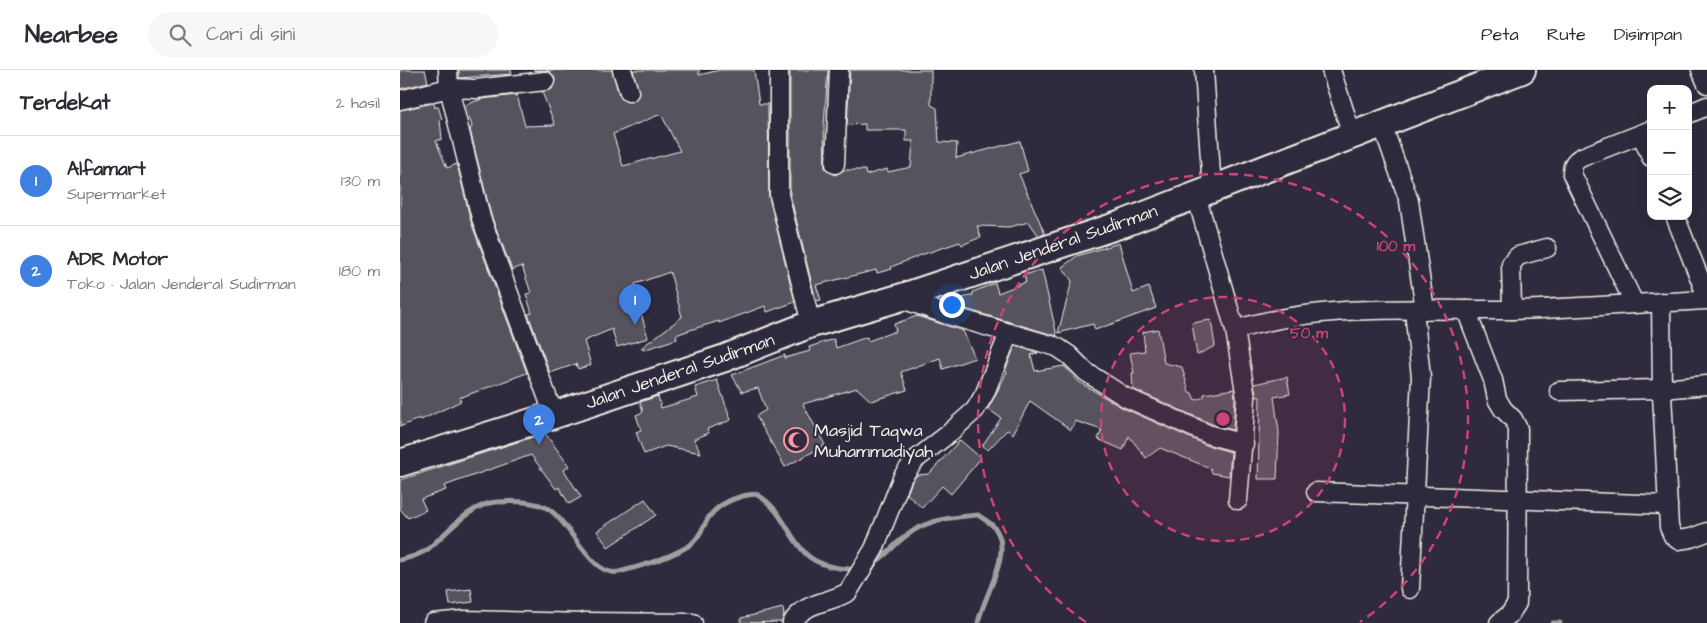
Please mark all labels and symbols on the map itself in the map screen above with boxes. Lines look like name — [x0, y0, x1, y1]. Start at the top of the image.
street label: Jalan Jenderal Sudirman — [965, 198, 1161, 287]
text: 100 m — [1377, 236, 1416, 257]
pin: 1 — [619, 284, 651, 325]
your location — [939, 292, 965, 318]
text: 50 m — [1290, 323, 1328, 344]
street label: Jalan Jenderal Sudirman — [582, 327, 778, 416]
pin: 2 — [523, 404, 555, 445]
centre of rings — [1214, 410, 1232, 428]
place label: Masjid Taqwa Muhammadiyah — [814, 418, 933, 465]
mosque icon: Masjid Taqwa Muhammadiyah — [783, 427, 809, 453]

